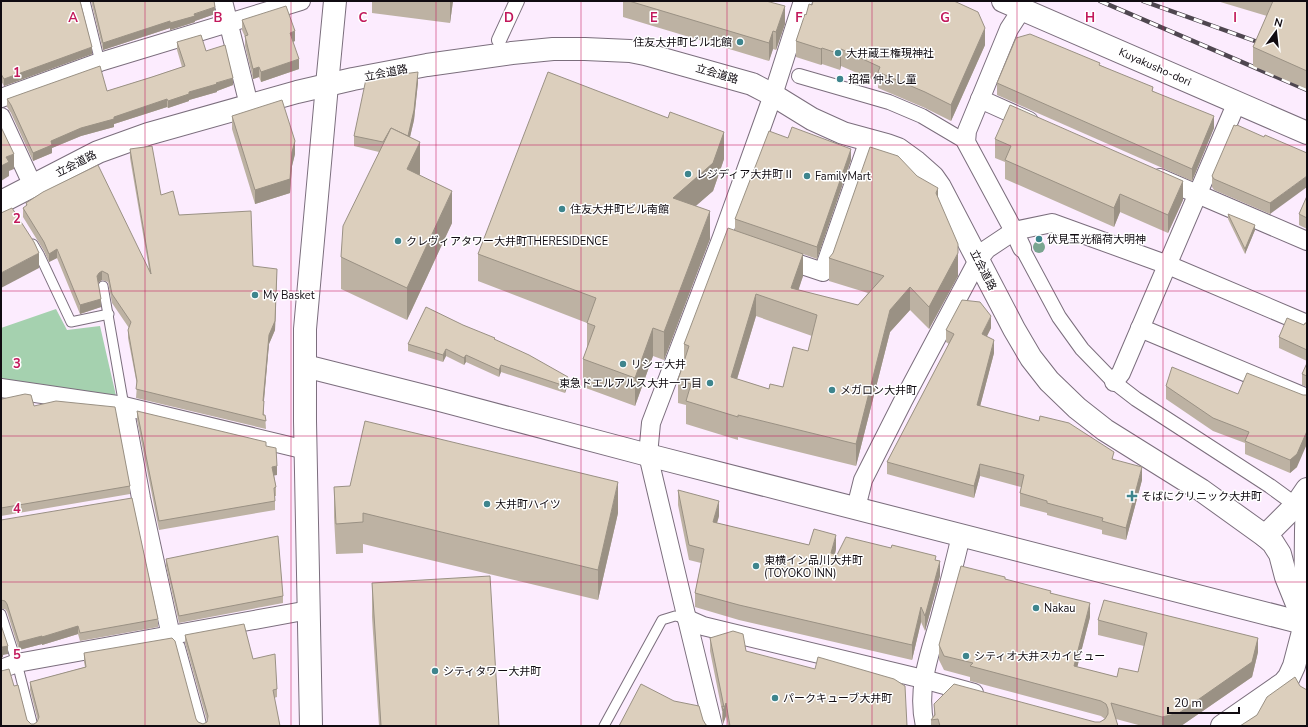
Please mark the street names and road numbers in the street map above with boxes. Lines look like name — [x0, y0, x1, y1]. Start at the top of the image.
street label: Kuyakusho-dori — [1116, 44, 1194, 90]
street label: 立会道路 — [363, 61, 409, 85]
street label: 立会道路 — [694, 61, 740, 87]
street label: 立会道路 — [53, 147, 99, 181]
street label: 立会道路 — [966, 247, 1000, 293]

